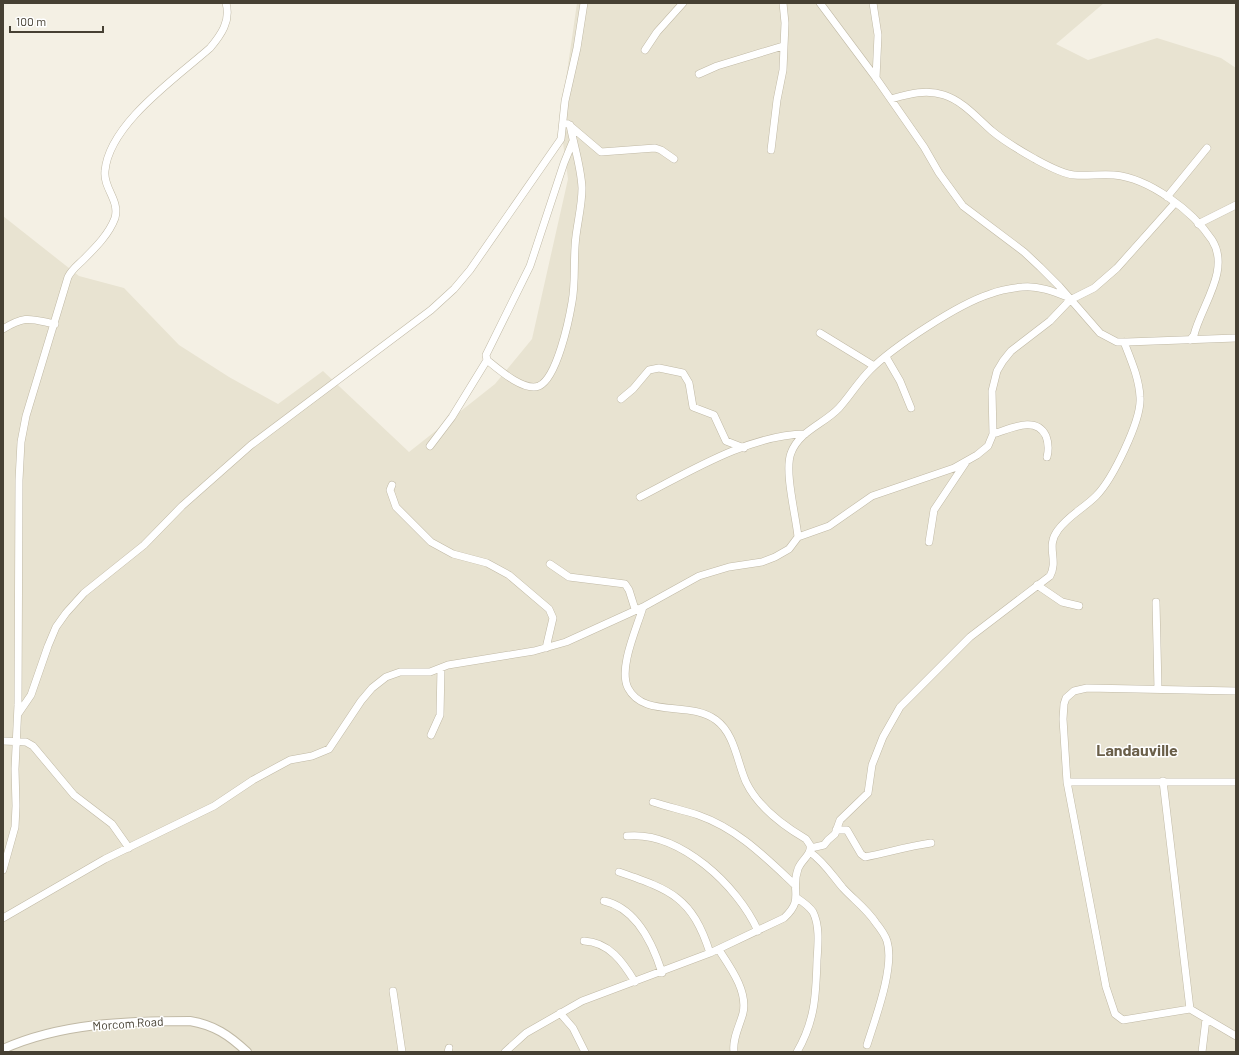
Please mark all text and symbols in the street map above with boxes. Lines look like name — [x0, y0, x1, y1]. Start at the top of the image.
scale bar — [10, 8, 103, 34]
text: 100 m — [16, 14, 46, 28]
district label: Landauville — [1096, 740, 1178, 759]
street label: Morcom Road — [92, 1014, 164, 1032]

